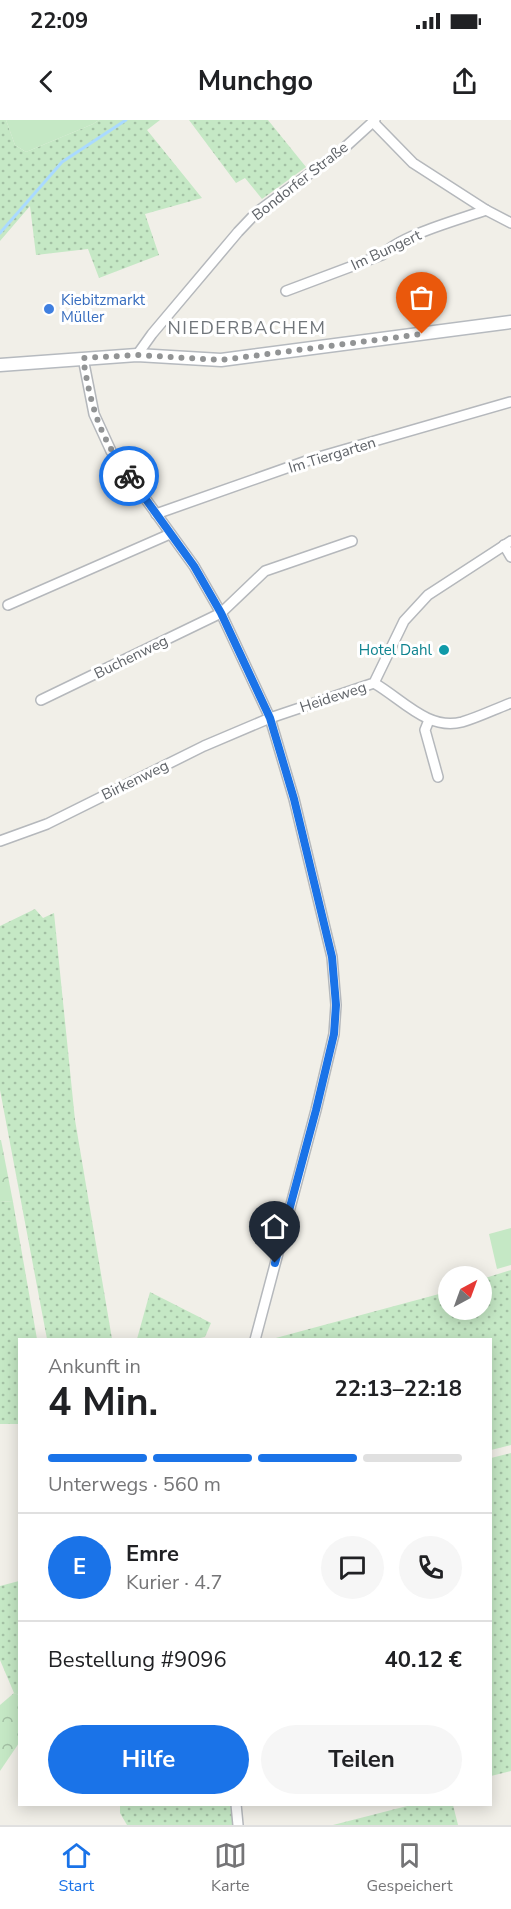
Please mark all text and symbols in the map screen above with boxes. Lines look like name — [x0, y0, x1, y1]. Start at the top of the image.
text: 22:09 — [30, 6, 88, 36]
text: Munchgo — [198, 63, 313, 100]
icon: back — [30, 65, 63, 98]
icon: share — [448, 65, 481, 98]
street label: Bondorfer Straße — [248, 137, 352, 225]
street label: Im Bungert — [348, 225, 425, 275]
pin — [396, 272, 447, 334]
icon: bag — [405, 281, 438, 314]
place label: Kiebitzmarkt Müller — [61, 290, 146, 327]
marker: Kiebitzmarkt Müller — [42, 302, 56, 316]
district label: NIEDERBACHEM — [168, 316, 326, 340]
street label: Im Tiergarten — [286, 432, 378, 478]
courier — [99, 446, 159, 506]
icon: bike — [113, 460, 146, 493]
street label: Buchenweg — [91, 631, 171, 683]
place label: Hotel Dahl — [359, 640, 433, 660]
marker: Hotel Dahl — [437, 643, 451, 657]
street label: Heideweg — [297, 677, 369, 717]
street label: Birkenweg — [98, 755, 172, 805]
pin — [249, 1201, 300, 1263]
icon: home — [258, 1210, 291, 1243]
north arrow — [438, 1266, 492, 1320]
map controls — [438, 1266, 492, 1320]
text: Ankunft in — [48, 1353, 141, 1380]
text: 22:13–22:18 — [334, 1374, 462, 1404]
text: 4 Min. — [48, 1376, 158, 1429]
text: Unterwegs · 560 m — [48, 1471, 221, 1498]
button: chat — [321, 1536, 384, 1599]
button: phone — [399, 1536, 462, 1599]
text: Emre — [126, 1539, 179, 1569]
text: E — [73, 1552, 86, 1582]
text: Kurier · 4.7 — [126, 1569, 223, 1596]
text: Bestellung #9096 — [48, 1645, 227, 1675]
text: 40.12 € — [385, 1645, 462, 1675]
button: Hilfe — [48, 1725, 249, 1794]
button: Teilen — [261, 1725, 462, 1794]
tab: Start — [58, 1839, 94, 1897]
tab: Karte — [211, 1839, 250, 1897]
tab: Gespeichert — [366, 1839, 453, 1897]

